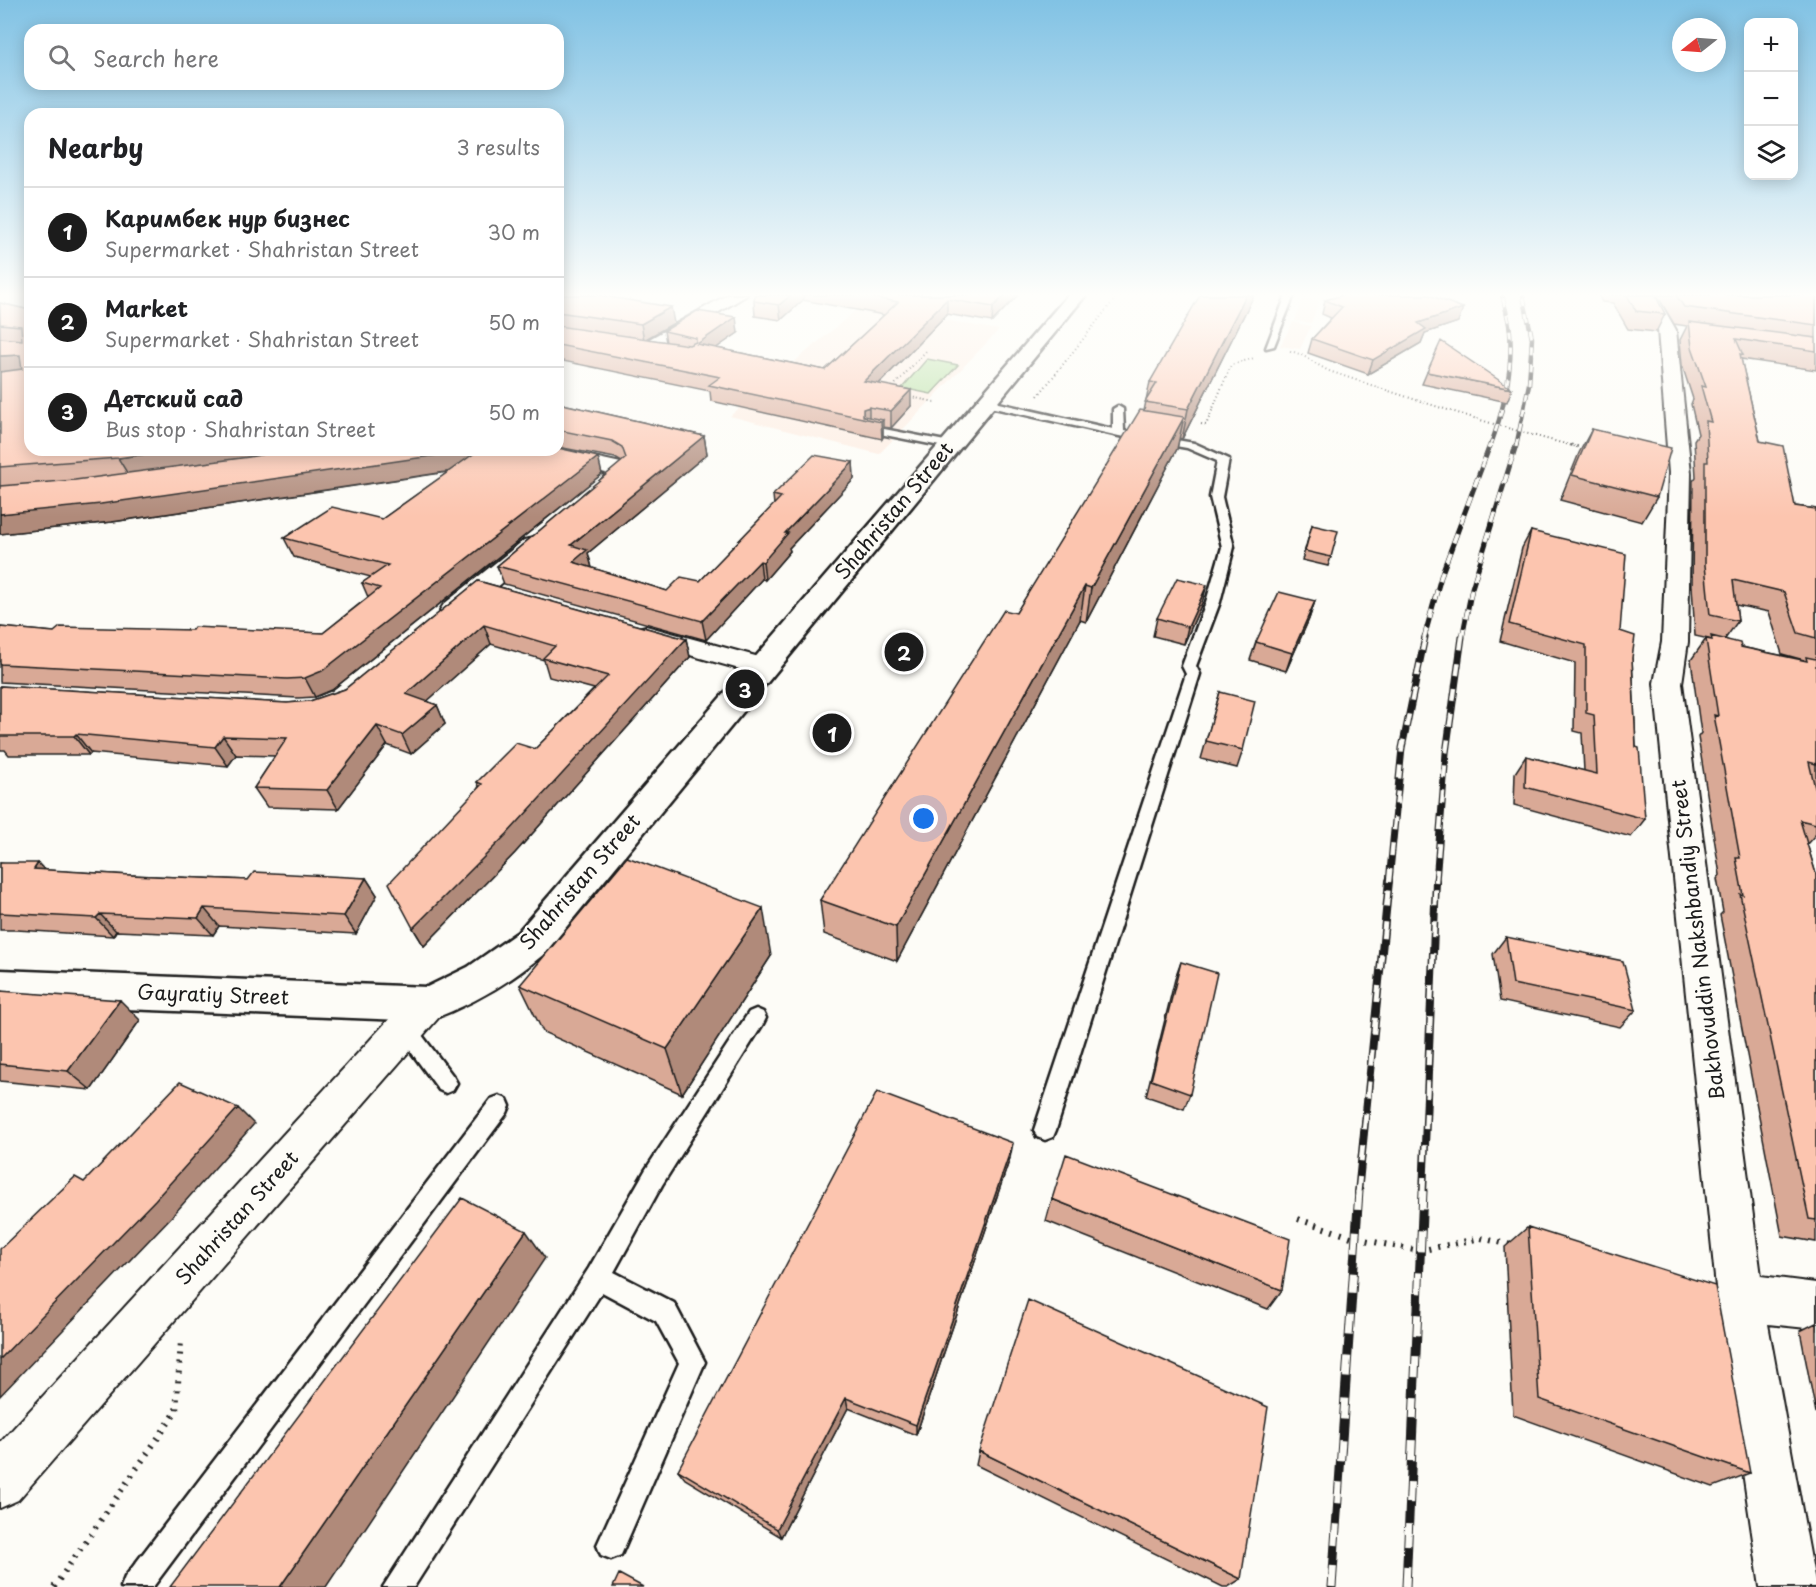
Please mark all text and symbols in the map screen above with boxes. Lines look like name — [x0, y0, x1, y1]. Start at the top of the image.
north arrow — [1672, 18, 1726, 72]
map controls — [1744, 18, 1798, 180]
button: + — [1744, 18, 1798, 72]
search box — [24, 24, 564, 90]
icon: search — [45, 41, 78, 74]
text: Search here — [93, 41, 219, 74]
button: − — [1744, 72, 1798, 126]
button: layers — [1744, 126, 1798, 180]
text: Nearby — [48, 128, 143, 167]
text: 3 results — [457, 132, 540, 162]
text: Каримбек нур бизнес — [105, 201, 350, 234]
text: 1 — [63, 217, 72, 247]
text: 30 m — [487, 217, 540, 247]
text: Supermarket · Shahristan Street — [105, 234, 419, 264]
text: Market — [105, 291, 188, 324]
text: 2 — [60, 307, 75, 337]
text: 50 m — [488, 307, 540, 337]
text: Supermarket · Shahristan Street — [105, 324, 419, 354]
text: Детский сад — [105, 381, 243, 414]
text: 3 — [61, 397, 74, 427]
text: 50 m — [488, 397, 540, 427]
text: Bus stop · Shahristan Street — [105, 414, 375, 444]
street label: Shahristan Street — [827, 435, 960, 586]
pin: 2 — [884, 630, 924, 674]
pin: 3 — [726, 666, 764, 712]
pin: 1 — [812, 710, 852, 756]
street label: Bakhovuddin Nakshbandiy Street — [1662, 778, 1732, 1102]
your location — [909, 804, 938, 833]
street label: Shahristan Street — [512, 807, 647, 956]
street label: Gayratiy Street — [137, 976, 289, 1012]
street label: Shahristan Street — [168, 1143, 305, 1291]

